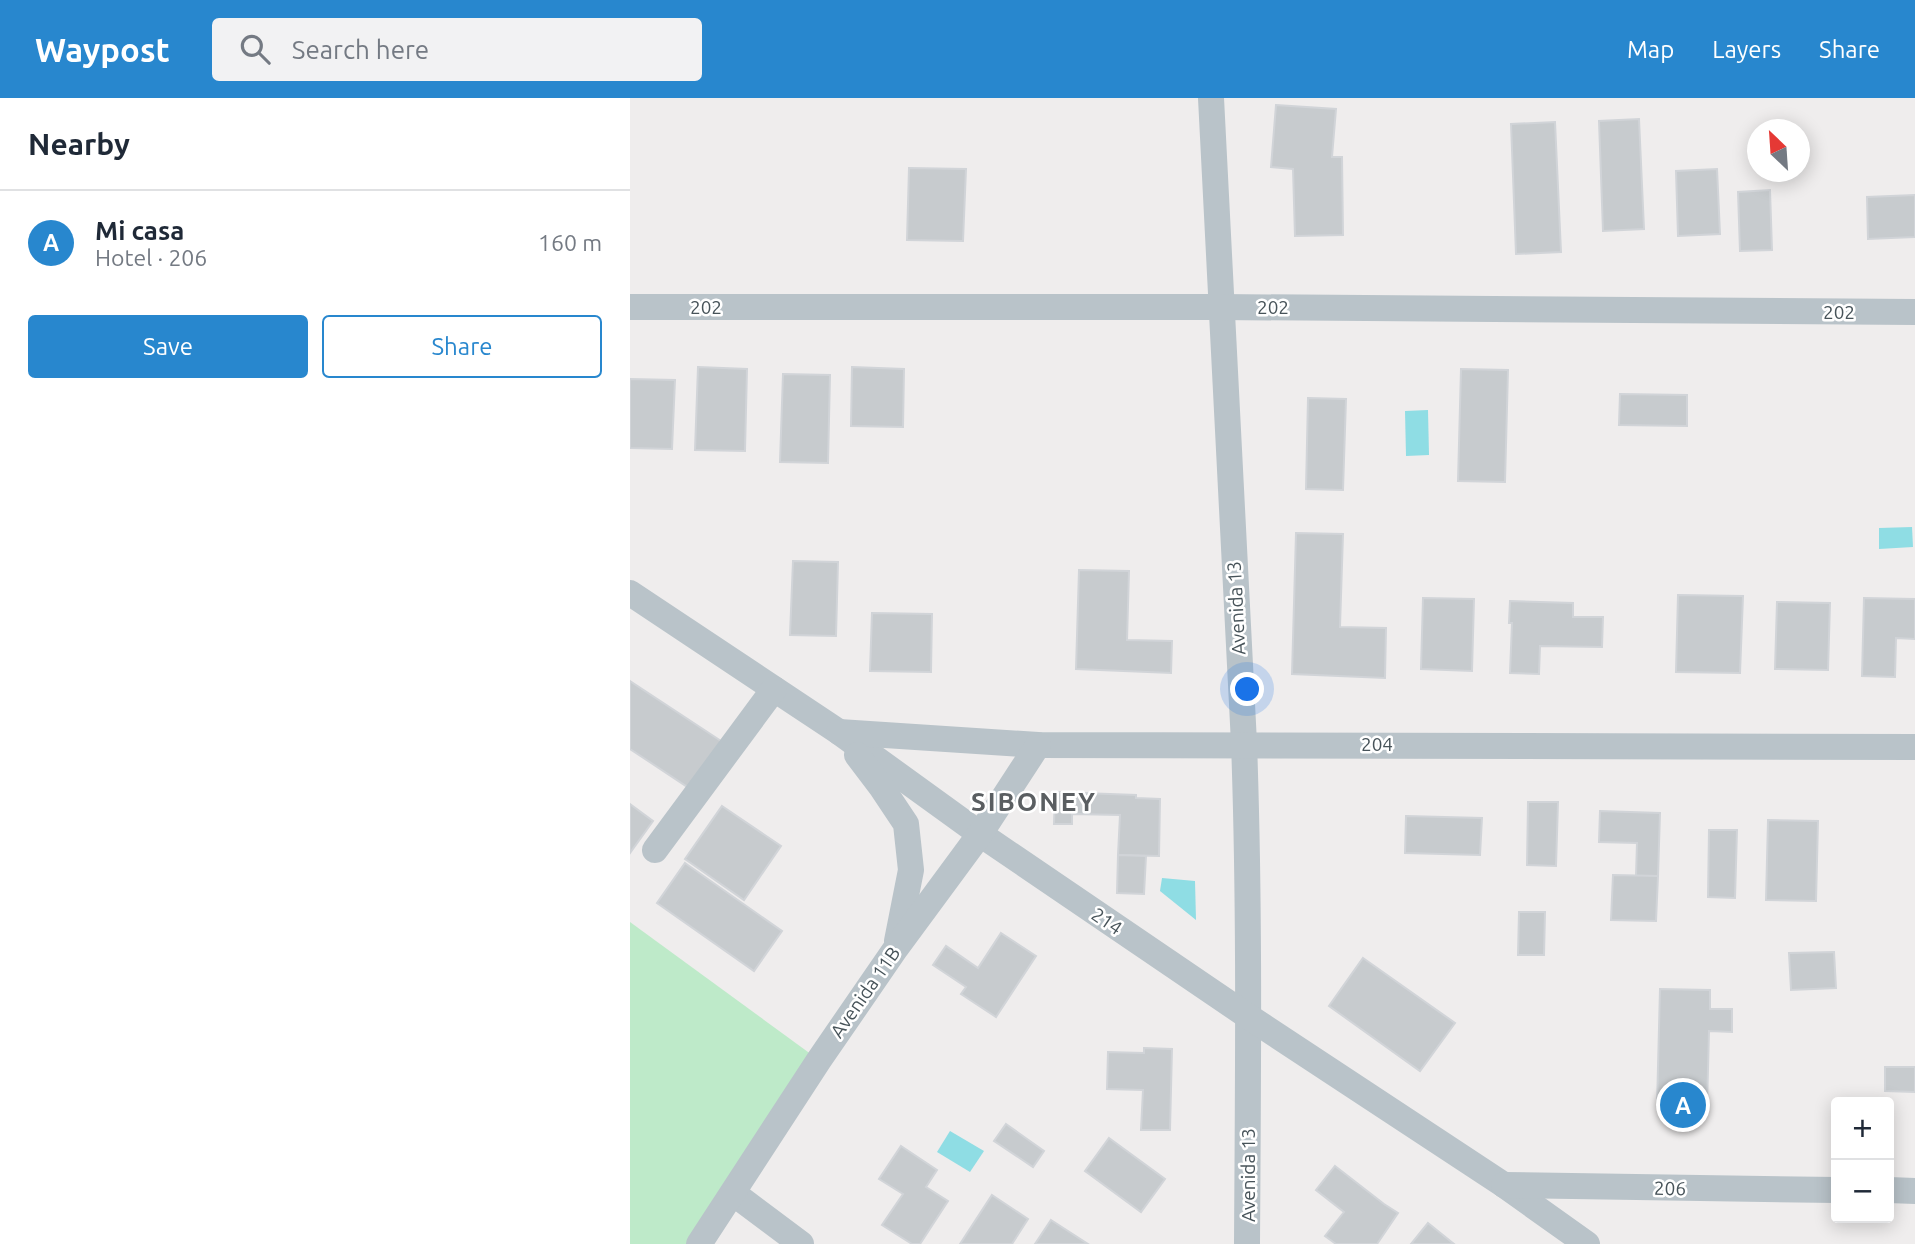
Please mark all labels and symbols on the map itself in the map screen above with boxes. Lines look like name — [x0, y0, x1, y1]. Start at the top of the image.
north arrow — [1747, 119, 1810, 182]
street label: 202 — [690, 296, 722, 318]
street label: 202 — [1257, 296, 1289, 318]
street label: 202 — [1823, 301, 1855, 323]
street label: Avenida 13 — [1223, 561, 1249, 655]
your location — [1230, 672, 1264, 706]
street label: 204 — [1361, 733, 1393, 755]
district label: SIBONEY — [971, 787, 1097, 816]
street label: 214 — [1088, 903, 1126, 939]
street label: Avenida 11B — [826, 942, 904, 1042]
pin: A — [1660, 1079, 1706, 1131]
street label: Avenida 13 — [1237, 1128, 1259, 1222]
street label: 206 — [1654, 1177, 1686, 1199]

